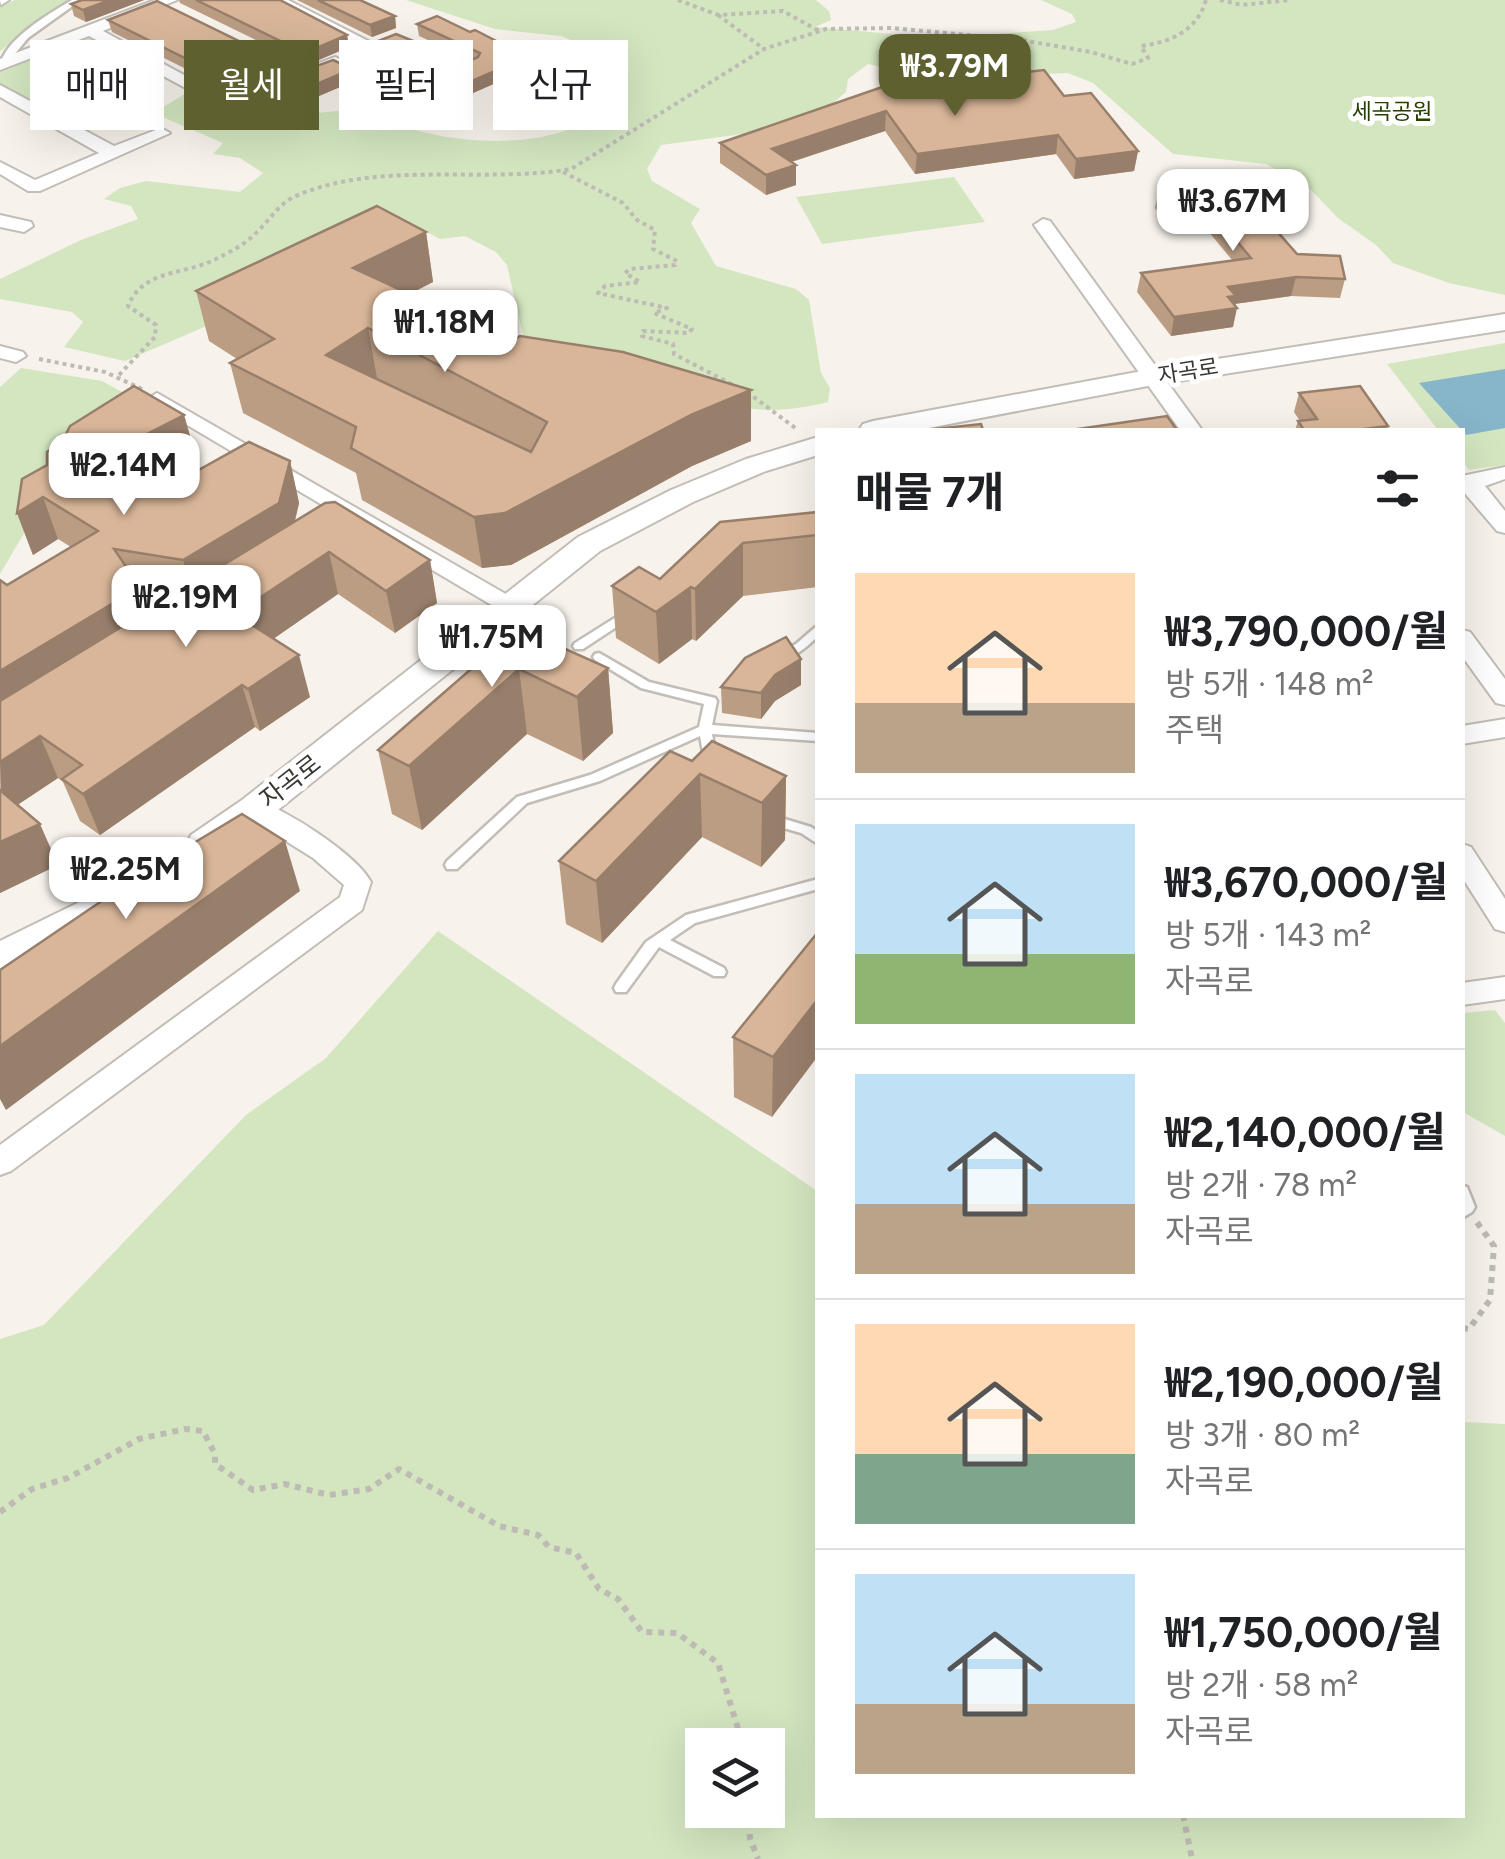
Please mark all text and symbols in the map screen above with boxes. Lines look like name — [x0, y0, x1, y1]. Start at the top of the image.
pin: ₩3.79M — [874, 34, 1036, 119]
chip: 매매 — [30, 40, 164, 130]
chip: 월세 — [184, 40, 319, 130]
chip: 필터 — [339, 40, 473, 130]
chip: 신규 — [493, 40, 628, 130]
text: ₩3.79M — [901, 47, 1009, 85]
park label: 세곡공원 — [1352, 98, 1432, 125]
pin: ₩3.67M — [1152, 169, 1314, 254]
text: ₩3.67M — [1179, 182, 1287, 220]
pin: ₩1.18M — [364, 290, 526, 375]
text: ₩1.18M — [395, 303, 495, 341]
street label: 자곡로 — [1156, 353, 1220, 389]
pin: ₩2.14M — [43, 433, 205, 518]
text: ₩2.14M — [71, 446, 177, 484]
icon: filters — [1370, 461, 1425, 516]
text: 매물 7개 — [855, 467, 1004, 518]
pin: ₩2.19M — [105, 565, 267, 650]
text: ₩2.19M — [134, 578, 238, 616]
pin: ₩1.75M — [411, 605, 573, 690]
text: ₩3,790,000/월 — [1165, 606, 1448, 657]
icon: home — [935, 613, 1055, 733]
text: ₩1.75M — [440, 618, 544, 656]
text: 방 5개 · 148 m² — [1165, 665, 1374, 703]
text: 주택 — [1165, 711, 1224, 749]
street label: 자곡로 — [254, 748, 326, 814]
pin: ₩2.25M — [45, 837, 207, 922]
text: ₩2.25M — [71, 850, 181, 888]
text: ₩3,670,000/월 — [1165, 857, 1448, 908]
icon: home — [935, 864, 1055, 984]
text: 방 5개 · 143 m² — [1165, 916, 1371, 954]
text: 자곡로 — [1165, 962, 1253, 1000]
text: ₩2,140,000/월 — [1165, 1107, 1446, 1158]
icon: home — [935, 1114, 1055, 1234]
text: 방 2개 · 78 m² — [1165, 1166, 1357, 1204]
text: 자곡로 — [1165, 1212, 1253, 1250]
text: ₩2,190,000/월 — [1165, 1357, 1443, 1408]
icon: home — [935, 1364, 1055, 1484]
text: 방 3개 · 80 m² — [1165, 1416, 1360, 1454]
text: 자곡로 — [1165, 1462, 1253, 1500]
text: ₩1,750,000/월 — [1165, 1607, 1443, 1658]
icon: home — [935, 1614, 1055, 1734]
text: 방 2개 · 58 m² — [1165, 1666, 1358, 1704]
text: 자곡로 — [1165, 1712, 1253, 1750]
map controls — [685, 1728, 785, 1828]
button: layers — [685, 1728, 785, 1828]

